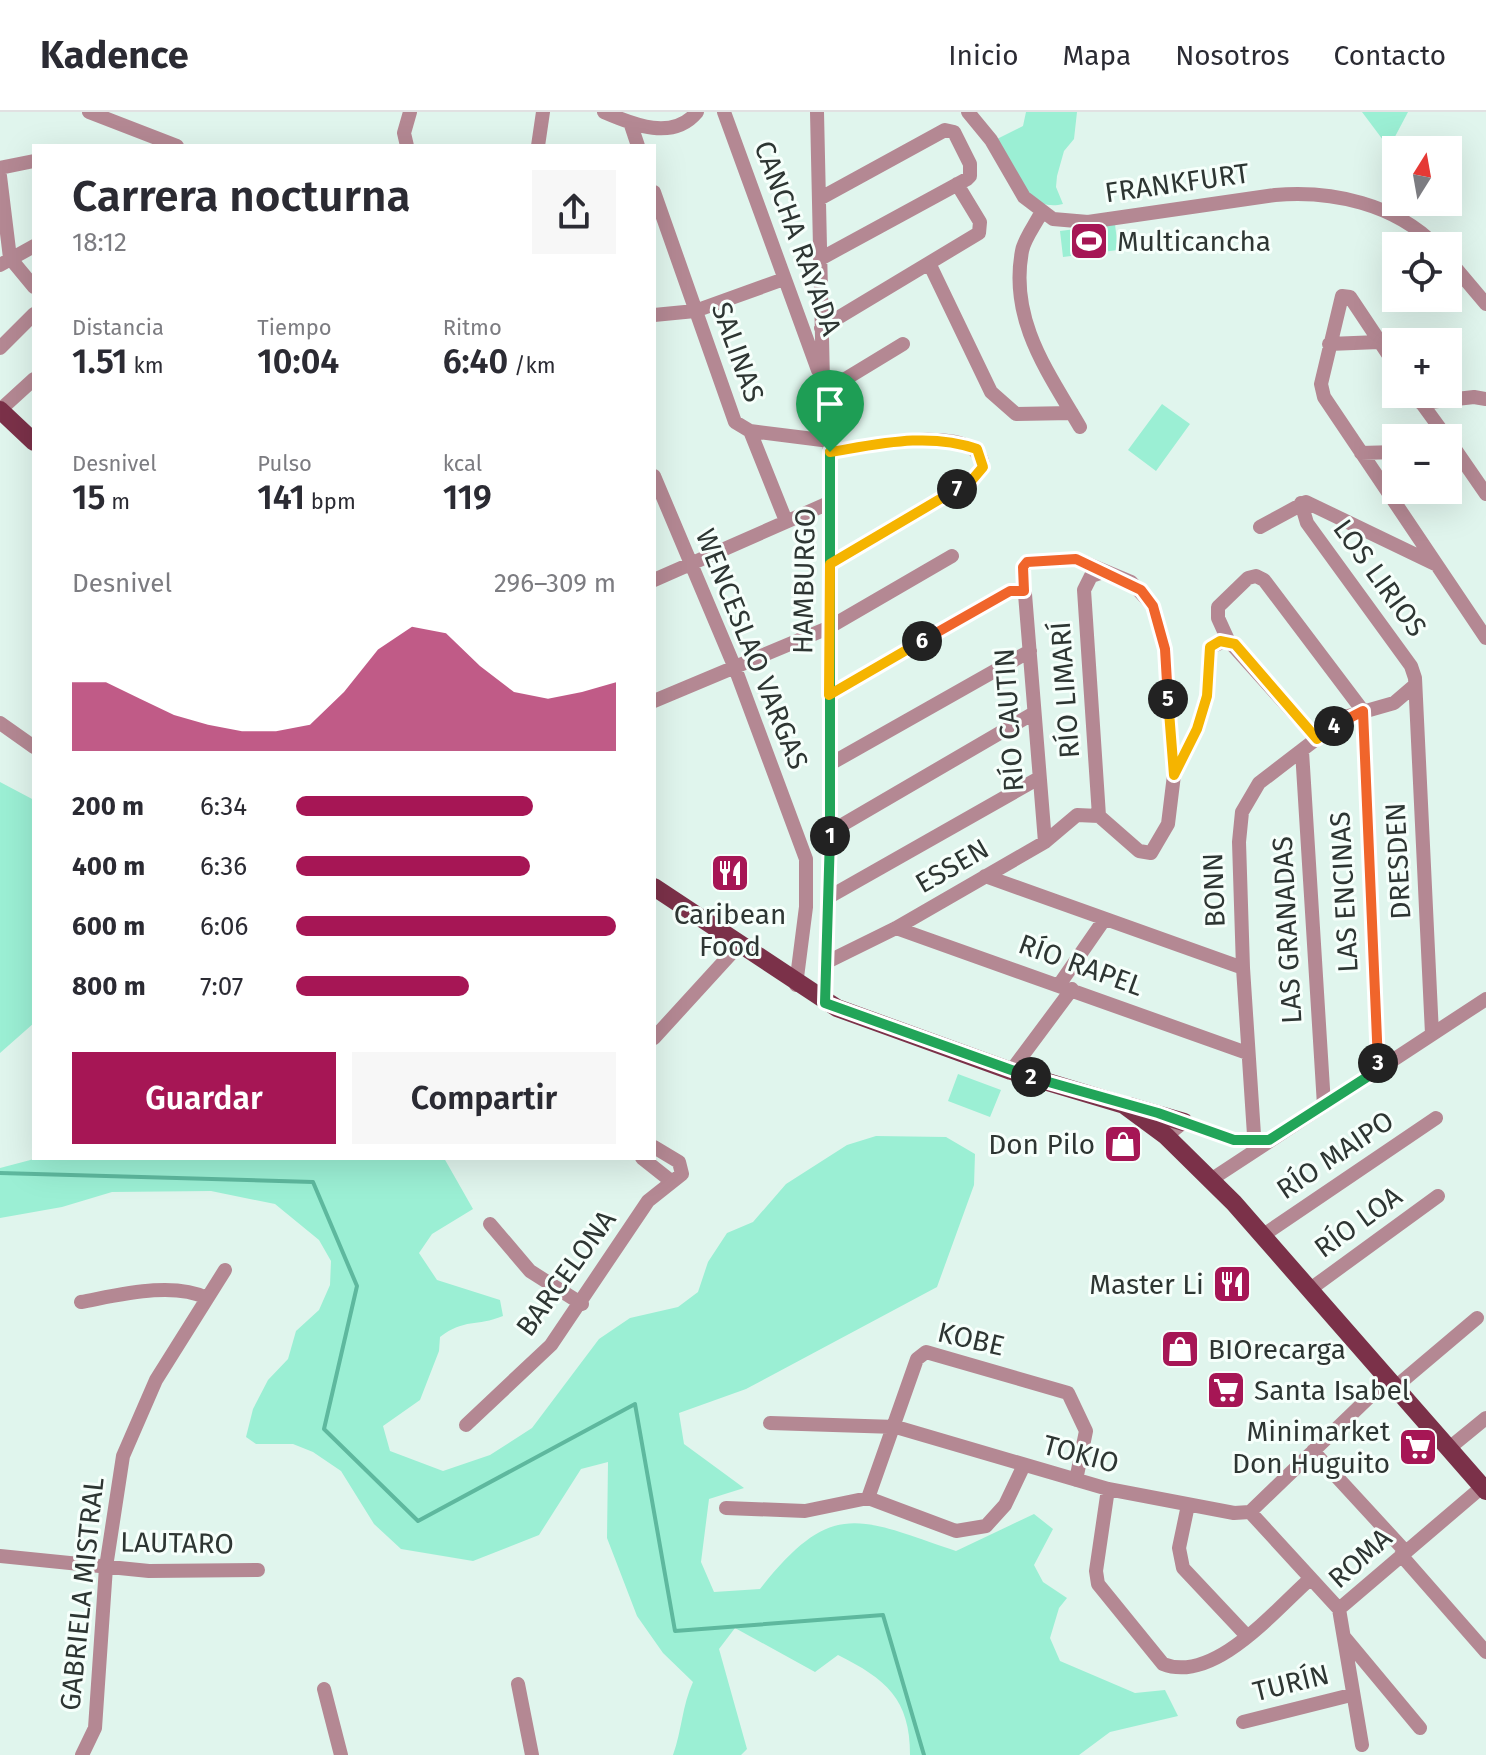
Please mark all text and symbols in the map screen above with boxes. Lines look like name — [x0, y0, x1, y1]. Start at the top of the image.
text: Kadence — [40, 32, 189, 78]
text: Inicio — [948, 39, 1019, 72]
text: Mapa — [1063, 39, 1131, 72]
text: Nosotros — [1175, 39, 1290, 72]
text: Contacto — [1334, 39, 1446, 72]
street label: CANCHA RAYADA — [748, 136, 848, 340]
north arrow — [1382, 136, 1462, 216]
map controls — [1382, 136, 1462, 504]
street label: FRANKFURT — [1103, 156, 1252, 209]
text: Carrera nocturna — [72, 170, 411, 223]
button: share — [532, 170, 616, 254]
sports icon: Multicancha — [1068, 220, 1110, 262]
place label: Multicancha — [1117, 225, 1271, 258]
text: 18:12 — [72, 227, 127, 258]
button: locate — [1382, 232, 1462, 312]
street label: SALINAS — [705, 298, 771, 406]
text: Distancia — [72, 314, 164, 341]
text: Tiempo — [257, 314, 332, 341]
text: Ritmo — [443, 314, 502, 341]
button: + — [1382, 328, 1462, 408]
text: 1.51 — [72, 341, 128, 382]
text: 10:04 — [257, 341, 339, 382]
text: 6:40 — [443, 341, 508, 382]
text: km — [128, 352, 164, 379]
text: /km — [508, 352, 556, 379]
pin — [796, 370, 864, 452]
icon: arrive — [808, 382, 852, 426]
button: − — [1382, 424, 1462, 504]
text: Desnivel — [72, 450, 157, 477]
text: Pulso — [257, 450, 312, 477]
text: kcal — [443, 450, 482, 477]
pin: 7 — [937, 469, 977, 509]
text: 7 — [952, 475, 962, 502]
text: 15 — [72, 477, 105, 518]
text: 141 — [257, 477, 305, 518]
text: 119 — [443, 477, 492, 518]
text: m — [105, 488, 130, 515]
text: bpm — [305, 488, 356, 515]
street label: HAMBURGO — [786, 508, 822, 654]
street label: LOS LIRIOS — [1326, 513, 1434, 643]
street label: WENCESLAO VARGAS — [689, 524, 815, 774]
text: Desnivel — [72, 568, 172, 599]
text: 296–309 m — [494, 568, 616, 599]
street label: RÍO LIMARÍ — [1044, 620, 1086, 760]
pin: 6 — [902, 621, 942, 661]
text: 6 — [916, 627, 928, 654]
street label: RÍO CAUTIN — [988, 647, 1030, 793]
pin: 5 — [1148, 679, 1188, 719]
text: 5 — [1162, 685, 1174, 712]
pin: 4 — [1314, 706, 1354, 746]
text: 4 — [1328, 712, 1340, 739]
text: 200 m — [72, 791, 144, 822]
text: 6:34 — [200, 791, 247, 822]
street label: DRESDEN — [1378, 802, 1418, 920]
street label: LAS ENCINAS — [1323, 811, 1365, 973]
pin: 1 — [810, 816, 850, 856]
text: 1 — [825, 822, 835, 849]
street label: ESSEN — [910, 832, 994, 900]
street label: LAS GRANADAS — [1266, 835, 1308, 1025]
text: 400 m — [72, 851, 145, 882]
text: 6:36 — [200, 851, 247, 882]
restaurant icon: Caribean Food — [709, 852, 751, 894]
street label: BONN — [1196, 852, 1232, 928]
place label: Caribean Food — [674, 898, 786, 963]
text: 600 m — [72, 911, 145, 942]
text: 6:06 — [200, 911, 248, 942]
street label: RÍO RAPEL — [1014, 927, 1148, 1003]
text: 800 m — [72, 971, 146, 1002]
text: 7:07 — [200, 971, 243, 1002]
pin: 3 — [1358, 1043, 1398, 1083]
text: 3 — [1372, 1049, 1384, 1076]
button: Guardar — [72, 1052, 336, 1144]
button: Compartir — [352, 1052, 616, 1144]
pin: 2 — [1011, 1057, 1051, 1097]
text: 2 — [1025, 1063, 1037, 1090]
street label: RÍO MAIPO — [1270, 1104, 1400, 1206]
shop icon: Don Pilo — [1102, 1123, 1144, 1165]
place label: Don Pilo — [988, 1128, 1095, 1161]
street label: RÍO LOA — [1308, 1179, 1408, 1265]
street label: BARCELONA — [509, 1204, 623, 1342]
restaurant icon: Master Li — [1211, 1263, 1253, 1305]
place label: Master Li — [1089, 1268, 1204, 1301]
street label: KOBE — [934, 1315, 1008, 1363]
shop icon: BIOrecarga — [1159, 1328, 1201, 1370]
place label: BIOrecarga — [1208, 1333, 1346, 1366]
supermarket icon: Santa Isabel — [1205, 1369, 1247, 1411]
place label: Santa Isabel — [1254, 1374, 1410, 1407]
place label: Minimarket Don Huguito — [1232, 1415, 1391, 1480]
supermarket icon: Minimarket Don Huguito — [1397, 1426, 1439, 1468]
street label: TOKIO — [1040, 1428, 1122, 1480]
street label: GABRIELA MISTRAL — [53, 1476, 111, 1712]
street label: ROMA — [1322, 1521, 1398, 1595]
street label: LAUTARO — [120, 1526, 234, 1560]
street label: TURÍN — [1249, 1658, 1333, 1708]

